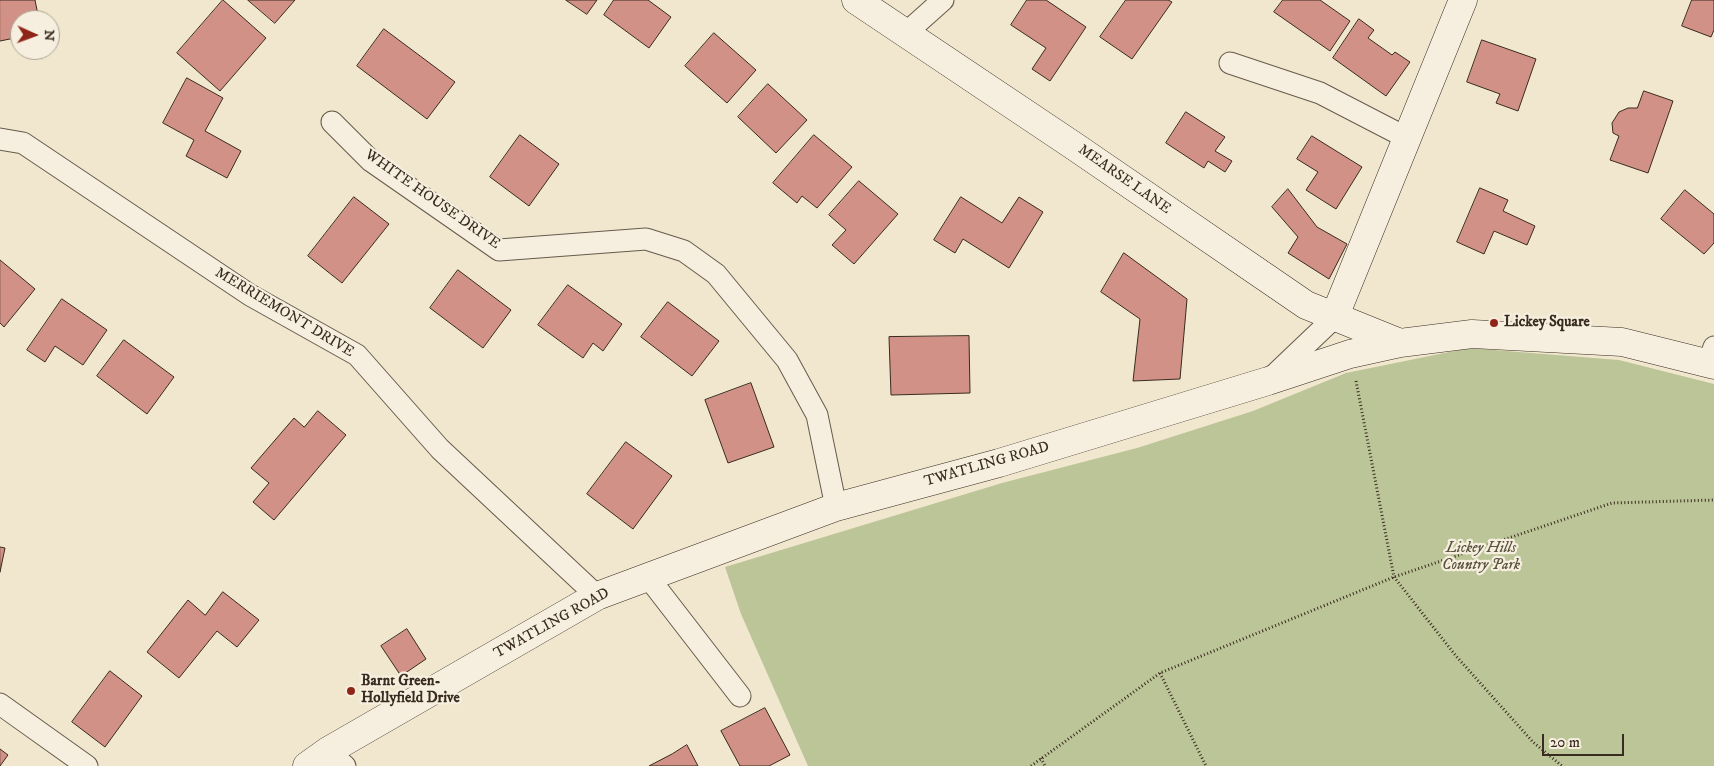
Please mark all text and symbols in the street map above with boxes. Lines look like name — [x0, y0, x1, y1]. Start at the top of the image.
north arrow — [10, 10, 60, 60]
text: N — [40, 29, 58, 42]
street label: MEARSE LANE — [1074, 141, 1174, 219]
street label: WHITE HOUSE DRIVE — [361, 146, 503, 254]
street label: MERRIEMONT DRIVE — [211, 264, 357, 362]
place label: Lickey Square — [1504, 314, 1590, 332]
marker: Lickey Square — [1488, 317, 1500, 329]
street label: TWATLING ROAD — [922, 439, 1052, 491]
park label: Lickey Hills Country Park — [1442, 540, 1520, 575]
street label: TWATLING ROAD — [491, 585, 613, 663]
place label: Barnt Green- Hollyfield Drive — [361, 673, 460, 708]
marker: Barnt Green- Hollyfield Drive — [345, 685, 357, 697]
scale bar — [1544, 724, 1626, 756]
text: 20 m — [1550, 733, 1580, 752]

